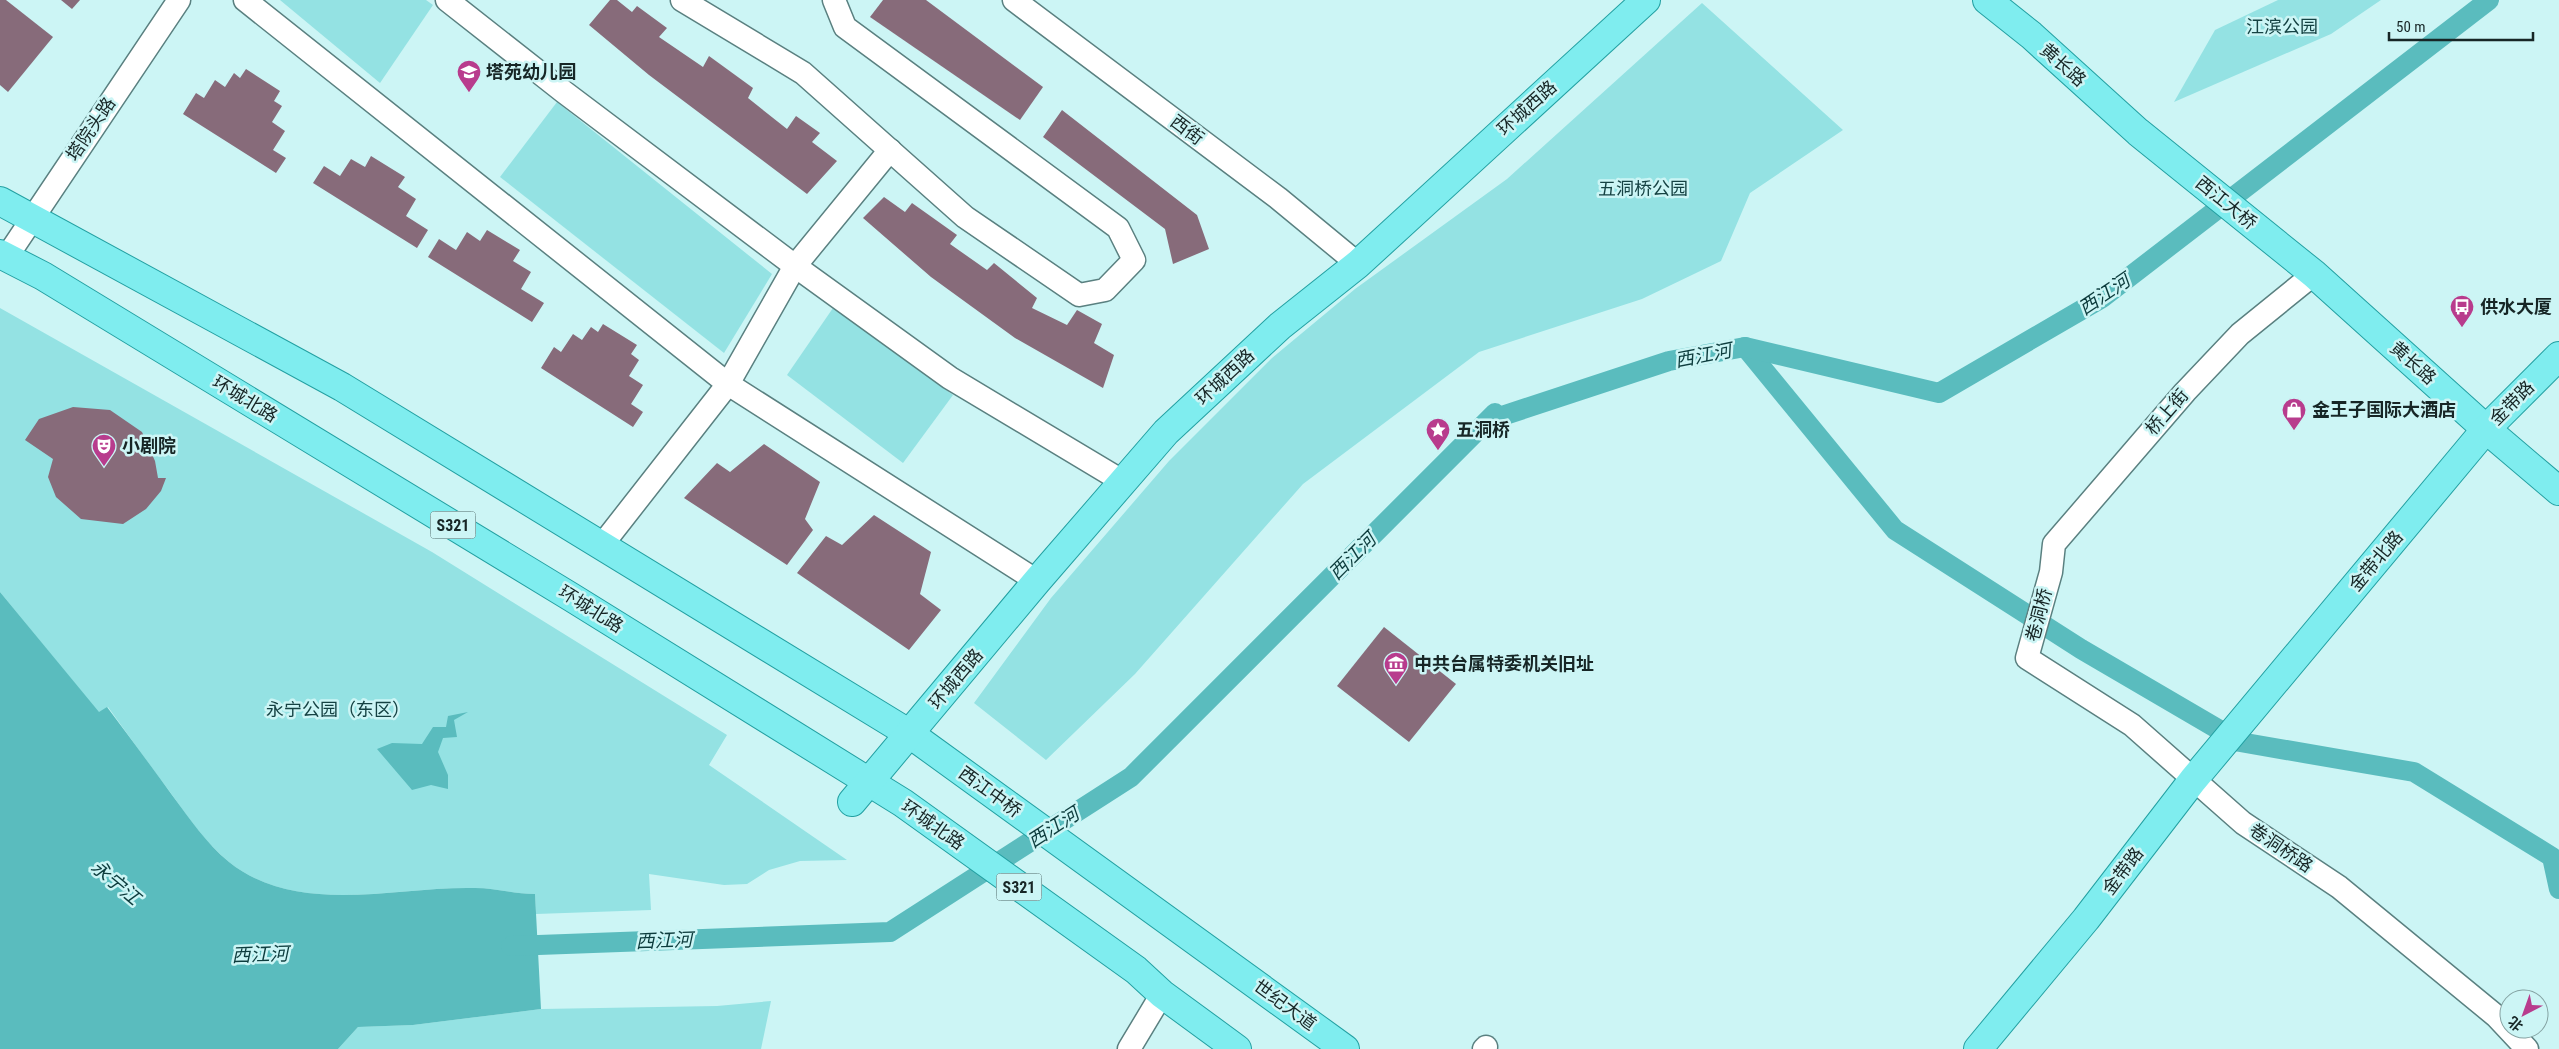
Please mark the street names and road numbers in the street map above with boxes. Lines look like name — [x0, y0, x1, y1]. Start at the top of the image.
street label: 黄长路 — [2036, 39, 2090, 90]
street label: 环城西路 — [1493, 76, 1560, 140]
street label: 塔院头路 — [62, 93, 119, 164]
street label: 西街 — [1167, 110, 1208, 149]
street label: 西江大桥 — [2192, 172, 2261, 233]
street label: 黄长路 — [2386, 337, 2440, 388]
street label: 环城西路 — [1191, 344, 1258, 409]
street label: 环城北路 — [209, 371, 282, 426]
street label: 金带路 — [2485, 376, 2538, 429]
street label: 桥上街 — [2141, 384, 2192, 439]
road number: S321 — [430, 512, 476, 538]
street label: 金带北路 — [2344, 526, 2407, 595]
street label: 环城北路 — [555, 581, 627, 637]
street label: 卷洞桥 — [2021, 586, 2056, 644]
street label: 环城西路 — [924, 644, 987, 713]
street label: 西江中桥 — [955, 762, 1026, 821]
street label: 环城北路 — [898, 795, 969, 854]
street label: 卷洞桥路 — [2246, 819, 2317, 876]
street label: 金带路 — [2098, 843, 2147, 899]
road number: S321 — [996, 874, 1042, 900]
street label: 世纪大道 — [1250, 975, 1321, 1034]

